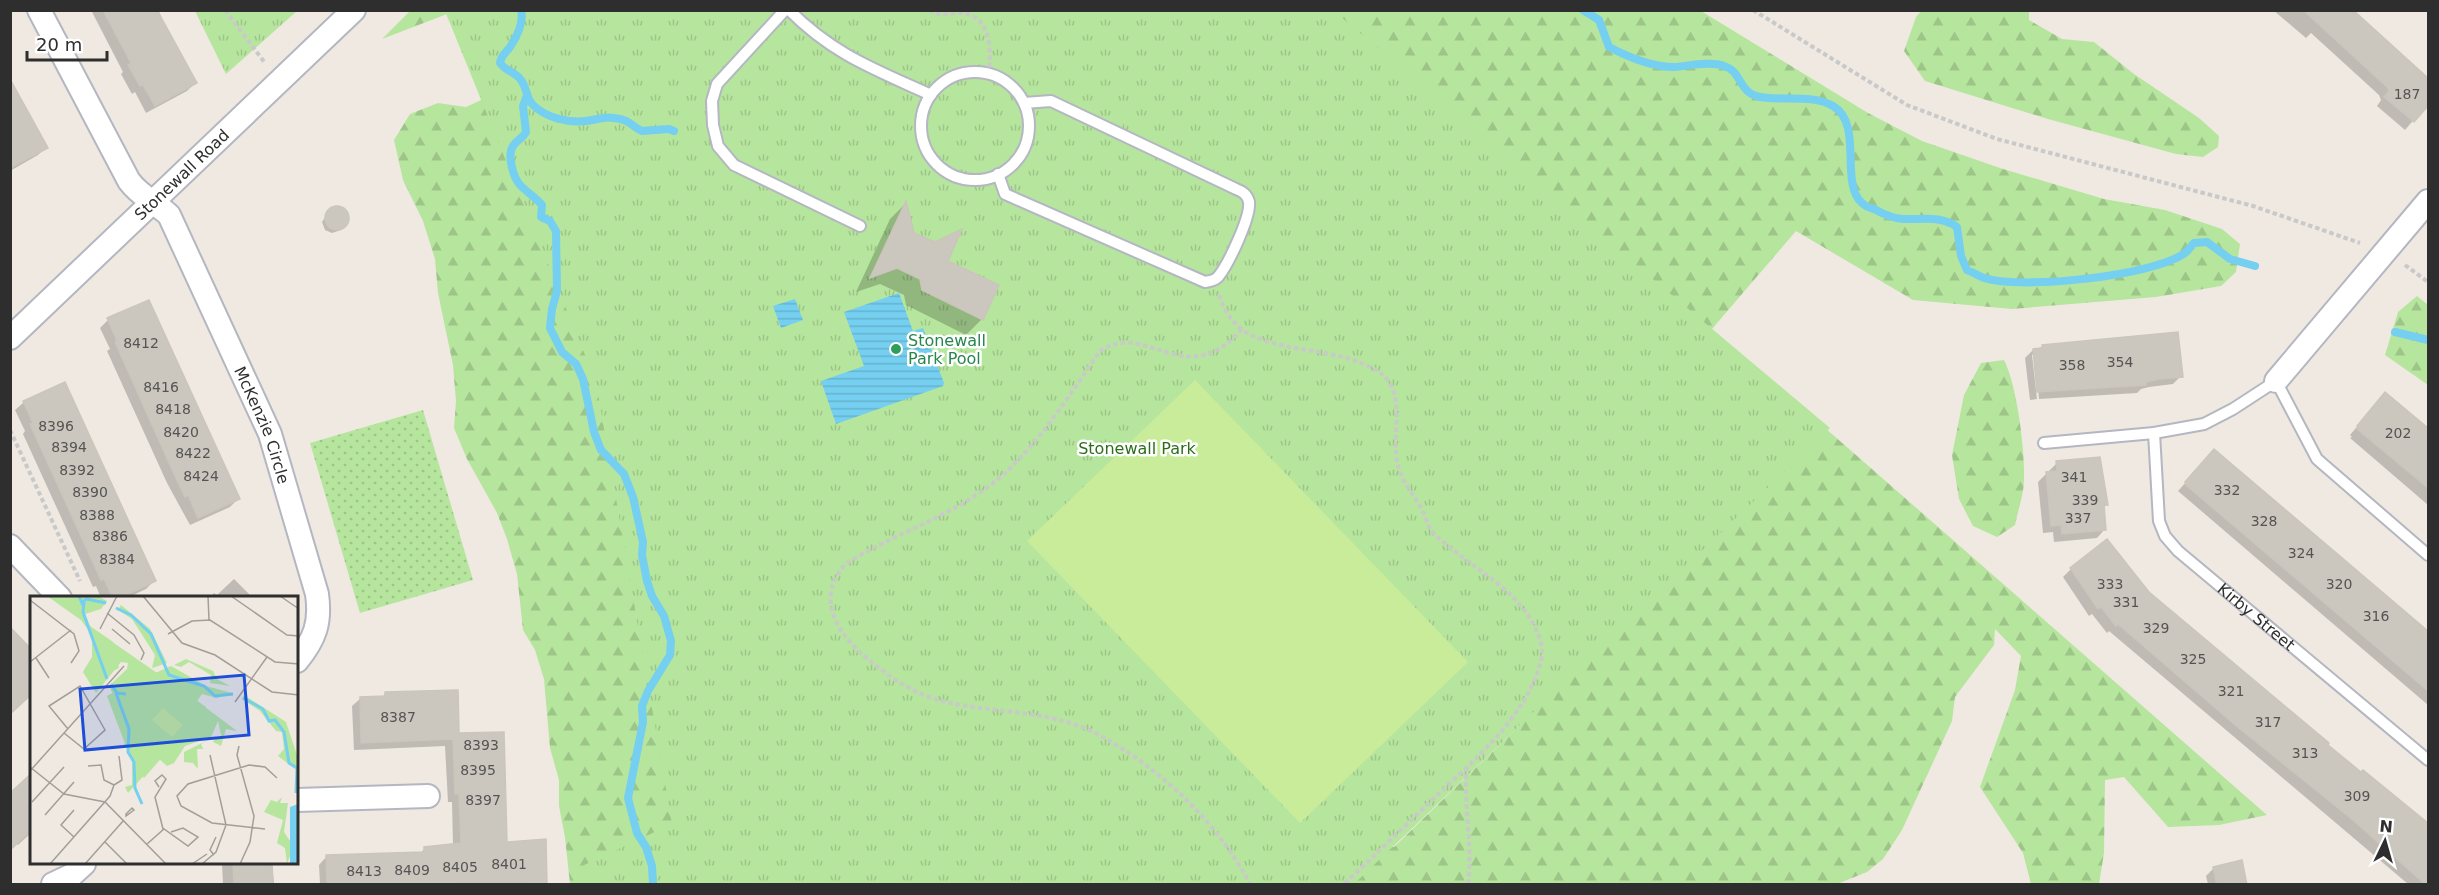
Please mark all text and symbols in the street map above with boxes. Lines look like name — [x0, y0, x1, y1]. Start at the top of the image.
scale bar — [27, 24, 106, 62]
text: 20 m — [36, 34, 82, 55]
house number: 187 — [2394, 86, 2420, 102]
street label: Stonewall Road — [130, 125, 233, 224]
place label: Stonewall Park Pool — [908, 331, 986, 368]
house number: 8412 — [123, 335, 159, 351]
marker: Stonewall Park Pool — [889, 342, 903, 356]
house number: 354 — [2107, 354, 2133, 370]
house number: 358 — [2059, 357, 2085, 373]
street label: McKenzie Circle — [231, 363, 294, 486]
house number: 8416 — [143, 379, 179, 395]
house number: 8418 — [155, 401, 191, 417]
house number: 8396 — [38, 418, 74, 434]
house number: 8420 — [163, 424, 199, 440]
house number: 202 — [2385, 425, 2411, 441]
house number: 8394 — [51, 439, 87, 455]
park label: Stonewall Park — [1078, 439, 1197, 458]
house number: 8422 — [175, 445, 211, 461]
house number: 8392 — [59, 462, 95, 478]
house number: 8424 — [183, 468, 219, 484]
house number: 341 — [2061, 469, 2087, 485]
house number: 332 — [2214, 482, 2240, 498]
house number: 8390 — [72, 484, 108, 500]
house number: 339 — [2072, 492, 2098, 508]
house number: 8388 — [79, 507, 115, 523]
house number: 337 — [2065, 510, 2091, 526]
house number: 328 — [2251, 513, 2277, 529]
house number: 8386 — [92, 528, 128, 544]
house number: 324 — [2288, 545, 2314, 561]
house number: 8384 — [99, 551, 135, 567]
house number: 333 — [2097, 576, 2123, 592]
house number: 320 — [2326, 576, 2352, 592]
street label: Kirby Street — [2214, 579, 2299, 654]
house number: 331 — [2113, 594, 2139, 610]
inset map — [30, 596, 298, 865]
house number: 316 — [2363, 608, 2389, 624]
house number: 329 — [2143, 620, 2169, 636]
house number: 325 — [2180, 651, 2206, 667]
house number: 321 — [2218, 683, 2244, 699]
house number: 8387 — [380, 709, 416, 725]
house number: 317 — [2255, 714, 2281, 730]
house number: 8393 — [463, 737, 499, 753]
house number: 313 — [2292, 745, 2318, 761]
house number: 8395 — [460, 762, 496, 778]
house number: 309 — [2344, 788, 2370, 804]
house number: 8397 — [465, 792, 501, 808]
north arrow — [2355, 811, 2415, 871]
text: N — [2379, 817, 2394, 837]
house number: 8401 — [491, 856, 527, 872]
house number: 8405 — [442, 859, 478, 875]
house number: 8409 — [394, 862, 430, 878]
house number: 8413 — [346, 863, 382, 879]

